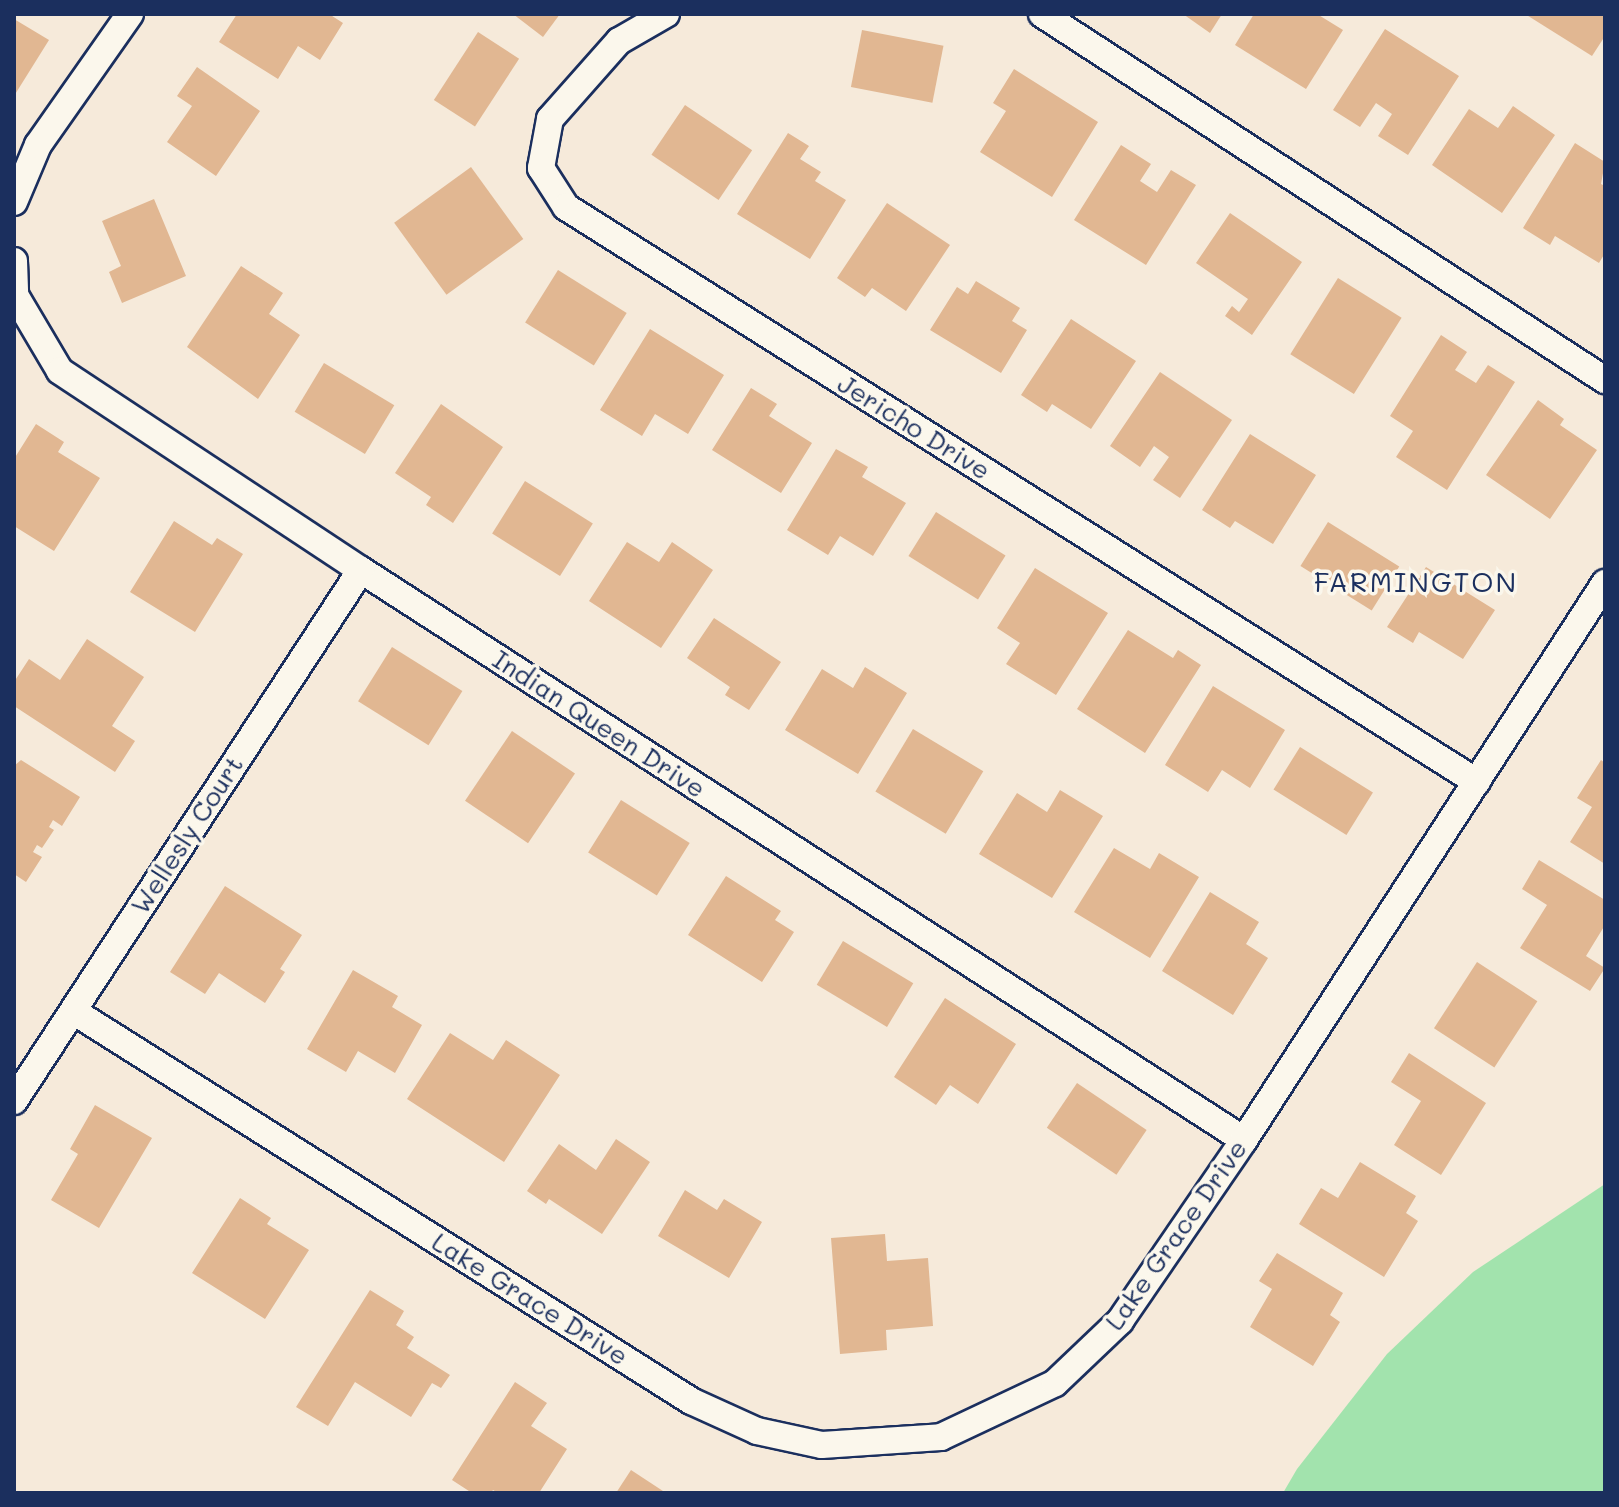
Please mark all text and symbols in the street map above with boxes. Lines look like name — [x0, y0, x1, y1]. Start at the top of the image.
street label: Jericho Drive — [832, 368, 996, 486]
district label: FARMINGTON — [1314, 564, 1518, 598]
street label: Indian Queen Drive — [487, 644, 711, 804]
street label: Wellesly Court — [124, 750, 250, 920]
street label: Lake Grace Drive — [1099, 1134, 1253, 1336]
street label: Lake Grace Drive — [426, 1226, 634, 1372]

